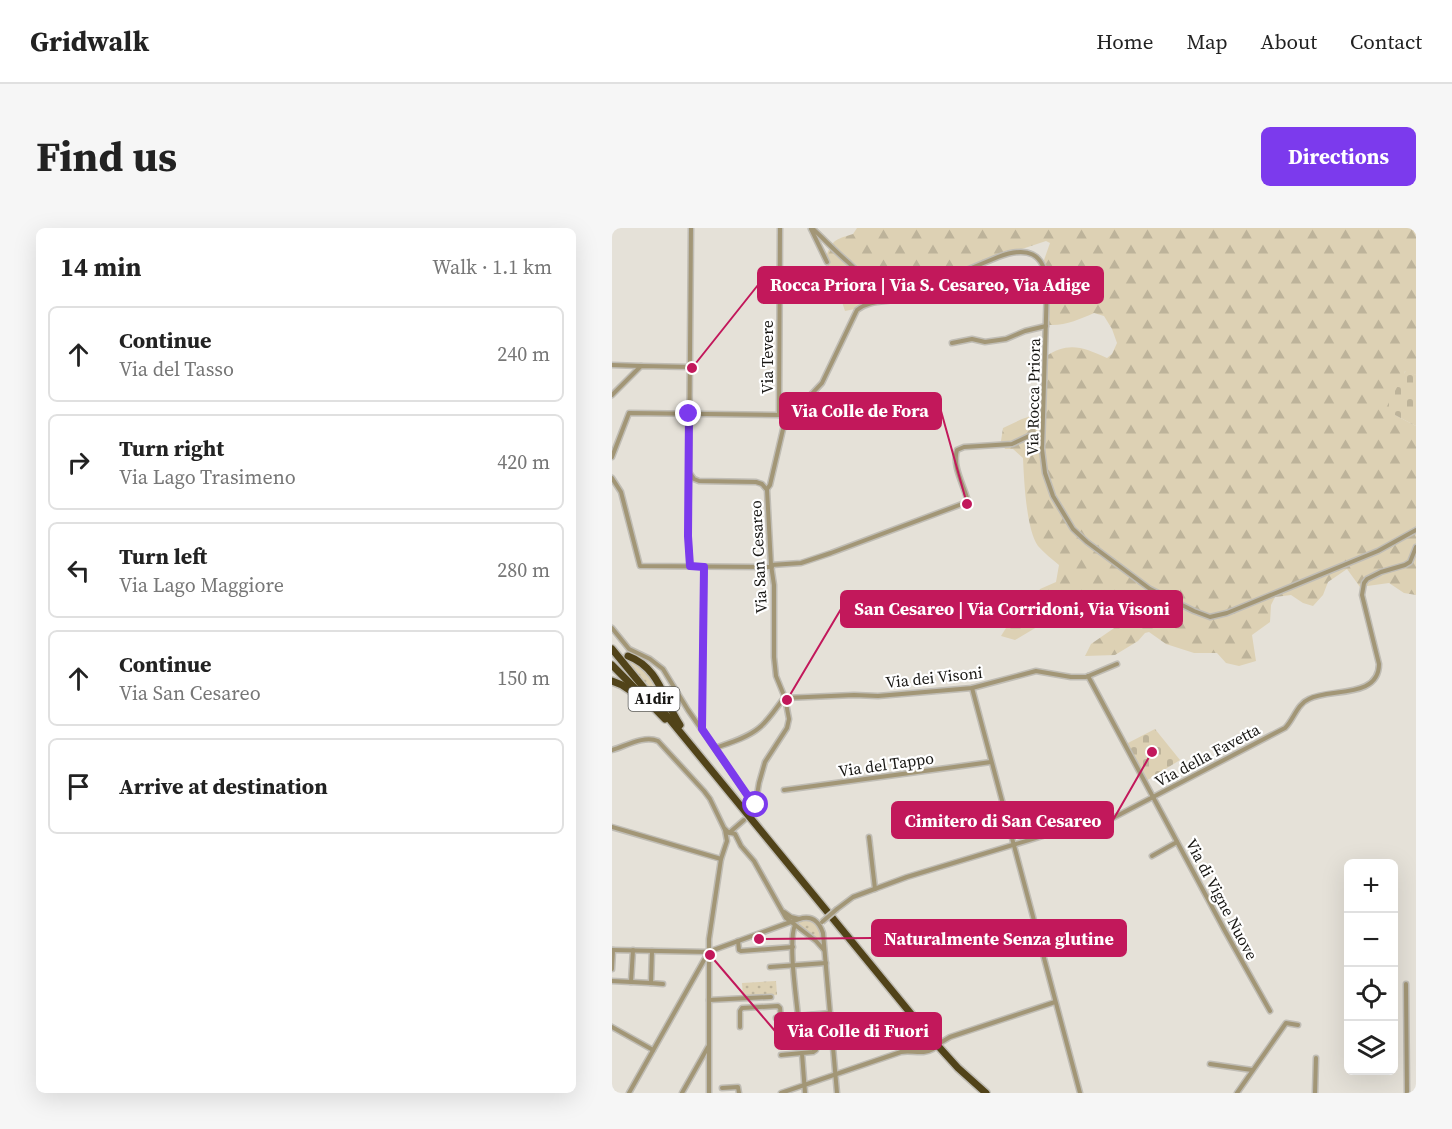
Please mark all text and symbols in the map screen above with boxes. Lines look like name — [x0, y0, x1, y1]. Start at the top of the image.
text: Gridwalk — [30, 22, 149, 60]
text: Home — [1096, 27, 1154, 56]
text: Map — [1187, 27, 1228, 56]
text: About — [1261, 27, 1317, 56]
text: Contact — [1350, 27, 1422, 56]
text: Find us — [36, 127, 177, 185]
button: Directions — [1261, 127, 1416, 186]
text: 14 min — [60, 249, 142, 285]
text: Walk · 1.1 km — [432, 253, 552, 281]
callout: Rocca Priora | Via S. Cesareo, Via Adige — [758, 267, 1103, 303]
text: Rocca Priora | Via S. Cesareo, Via Adige — [770, 272, 1090, 297]
street label: Via Tevere — [756, 320, 778, 394]
text: Continue — [119, 325, 212, 355]
street label: Via Rocca Priora — [1021, 337, 1045, 456]
icon: ahead — [62, 338, 95, 371]
text: 240 m — [497, 340, 550, 368]
text: Via del Tasso — [119, 355, 234, 383]
callout: Via Colle de Fora — [780, 393, 941, 429]
text: Via Colle de Fora — [791, 398, 929, 423]
route end — [675, 400, 701, 426]
text: Turn right — [119, 433, 224, 463]
icon: right — [62, 446, 95, 479]
text: 420 m — [497, 448, 550, 476]
text: Via Lago Trasimeno — [119, 463, 296, 491]
street label: Via San Cesareo — [744, 500, 772, 614]
text: Turn left — [119, 541, 207, 571]
icon: left — [62, 554, 95, 587]
text: 280 m — [497, 556, 550, 584]
text: Via Lago Maggiore — [119, 571, 284, 599]
callout: San Cesareo | Via Corridoni, Via Visoni — [841, 591, 1182, 627]
text: San Cesareo | Via Corridoni, Via Visoni — [854, 596, 1170, 621]
text: Continue — [119, 649, 212, 679]
street label: Via dei Visoni — [884, 661, 984, 693]
icon: ahead — [62, 662, 95, 695]
text: 150 m — [497, 664, 550, 692]
text: Via San Cesareo — [119, 679, 261, 707]
road number: A1dir — [628, 687, 680, 711]
street label: Via della Favetta — [1150, 718, 1264, 792]
street label: Via del Tappo — [837, 746, 935, 782]
icon: arrive — [62, 770, 95, 803]
text: Arrive at destination — [119, 771, 328, 801]
route start — [742, 791, 768, 817]
callout: Cimitero di San Cesareo — [892, 802, 1113, 838]
text: Cimitero di San Cesareo — [905, 808, 1101, 833]
street label: Via di Vigne Nuove — [1181, 835, 1263, 963]
map controls — [1344, 859, 1398, 1075]
button: + — [1344, 859, 1398, 913]
button: − — [1344, 913, 1398, 967]
callout: Naturalmente Senza glutine — [872, 920, 1126, 956]
text: Naturalmente Senza glutine — [884, 926, 1114, 951]
button: locate — [1344, 967, 1398, 1021]
callout: Via Colle di Fuori — [775, 1013, 941, 1049]
text: Via Colle di Fuori — [787, 1018, 929, 1043]
button: layers — [1344, 1021, 1398, 1075]

